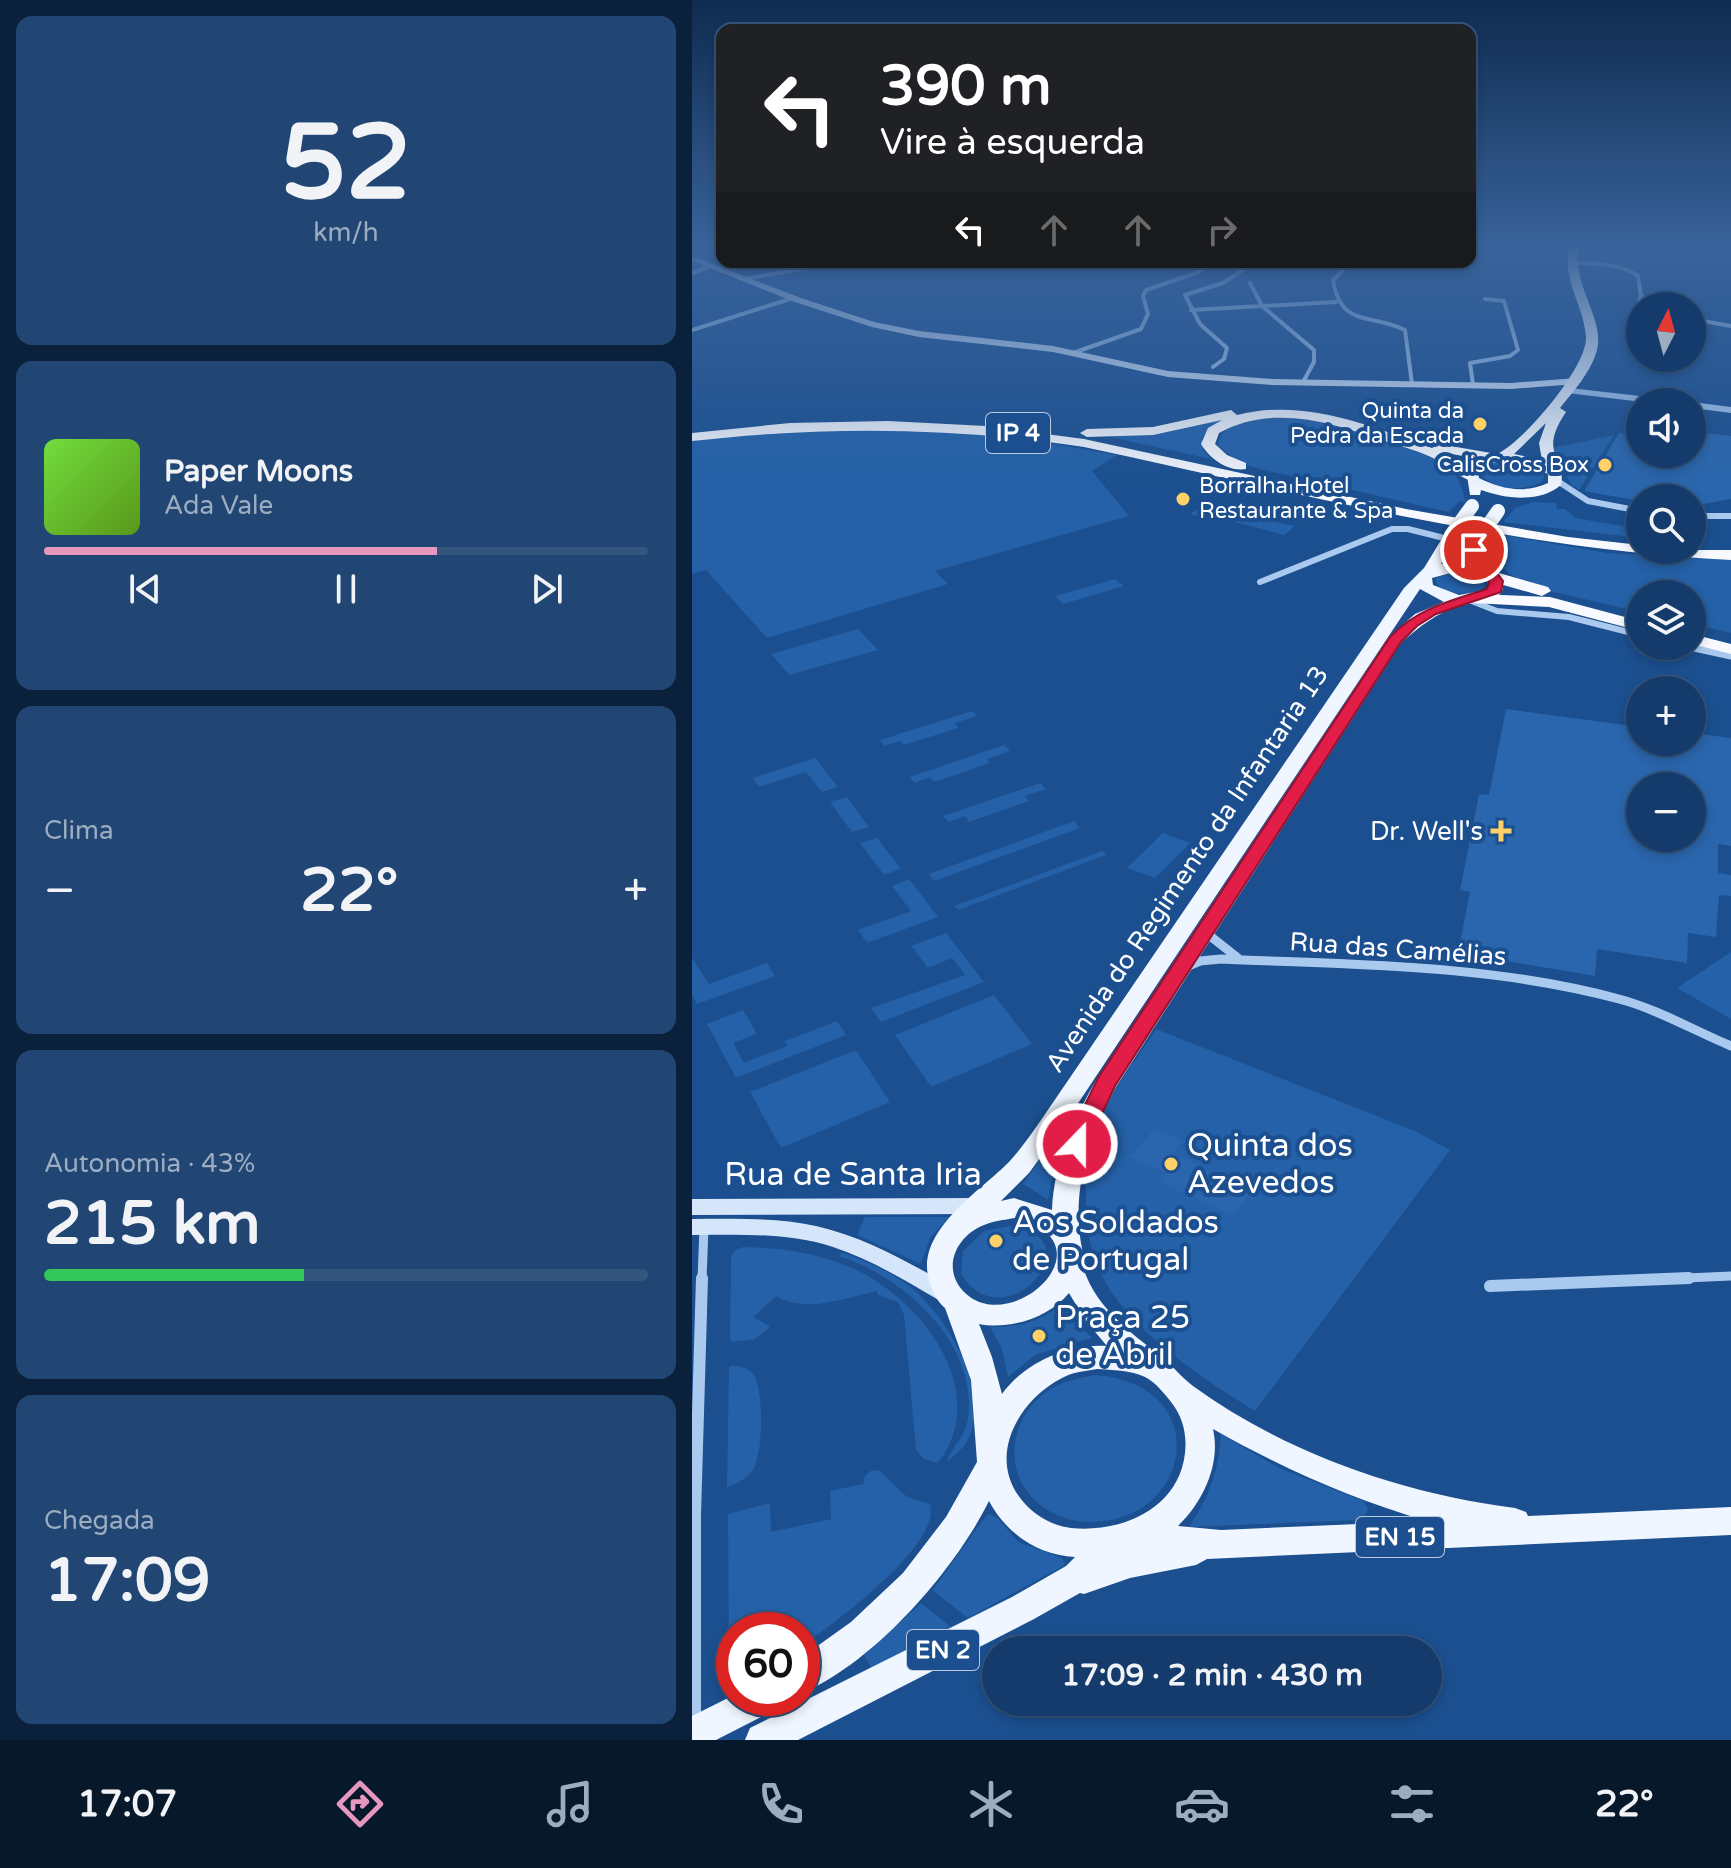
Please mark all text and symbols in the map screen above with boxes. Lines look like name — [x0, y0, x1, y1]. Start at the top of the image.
text: 390 m — [880, 53, 1051, 120]
icon: left — [748, 56, 852, 160]
text: 52 — [281, 102, 411, 227]
text: Vire à esquerda — [880, 121, 1145, 164]
icon: left — [948, 208, 992, 252]
icon: ahead — [1032, 208, 1076, 252]
icon: ahead — [1116, 208, 1160, 252]
icon: right — [1200, 208, 1244, 252]
text: km/h — [313, 217, 379, 248]
north arrow — [1626, 292, 1706, 372]
map controls — [1626, 292, 1706, 852]
button: sound — [1626, 388, 1706, 468]
place label: Quinta da Pedra da Escada — [1290, 398, 1464, 449]
road number: IP 4 — [986, 413, 1050, 453]
marker: Quinta da Pedra da Escada — [1471, 415, 1489, 433]
place label: CalisCross Box — [1436, 452, 1589, 478]
text: Paper Moons — [164, 453, 353, 490]
marker: CalisCross Box — [1596, 456, 1614, 474]
place label: Borralha Hotel Restaurante & Spa — [1199, 473, 1393, 524]
button: search — [1626, 484, 1706, 564]
text: Ada Vale — [164, 490, 273, 521]
marker: Borralha Hotel Restaurante & Spa — [1174, 490, 1192, 508]
pin — [1440, 516, 1508, 584]
icon: arrive — [1452, 528, 1496, 572]
icon: previous — [123, 567, 167, 611]
icon: pause — [324, 567, 368, 611]
icon: next — [525, 567, 569, 611]
button: layers — [1626, 580, 1706, 660]
street label: Avenida do Regimento da Infantaria 13 — [1039, 660, 1335, 1078]
button: + — [1626, 676, 1706, 756]
button: − — [1626, 772, 1706, 852]
text: Clima — [44, 815, 114, 846]
place label: Dr. Well's — [1370, 816, 1483, 847]
marker: Dr. Well's — [1490, 820, 1512, 842]
text: 22° — [300, 855, 398, 927]
text: − — [44, 865, 75, 918]
text: + — [623, 865, 648, 918]
street label: Rua das Camélias — [1289, 926, 1507, 972]
position arrow — [1035, 1102, 1119, 1186]
place label: Quinta dos Azevedos — [1187, 1127, 1353, 1202]
text: Autonomia · 43% — [44, 1148, 255, 1179]
marker: Quinta dos Azevedos — [1162, 1155, 1180, 1173]
street label: Rua de Santa Iria — [724, 1156, 982, 1194]
text: 215 km — [44, 1188, 260, 1260]
place label: Aos Soldados de Portugal — [1012, 1204, 1219, 1279]
marker: Aos Soldados de Portugal — [987, 1232, 1005, 1250]
place label: Praça 25 de Abril — [1055, 1299, 1190, 1374]
marker: Praça 25 de Abril — [1030, 1327, 1048, 1345]
text: Chegada — [44, 1505, 155, 1536]
road number: EN 15 — [1356, 1517, 1444, 1557]
text: 17:09 — [44, 1545, 210, 1617]
speed limit sign: 60 — [716, 1612, 820, 1716]
road number: EN 2 — [907, 1630, 979, 1670]
text: 17:09 · 2 min · 430 m — [1061, 1657, 1363, 1694]
icon: directions — [332, 1776, 388, 1832]
icon: music — [542, 1776, 598, 1832]
icon: phone — [753, 1776, 809, 1832]
icon: climate — [963, 1776, 1019, 1832]
icon: car — [1174, 1776, 1230, 1832]
icon: filters — [1384, 1776, 1440, 1832]
text: 17:07 — [77, 1783, 177, 1826]
text: 22° — [1595, 1783, 1654, 1826]

